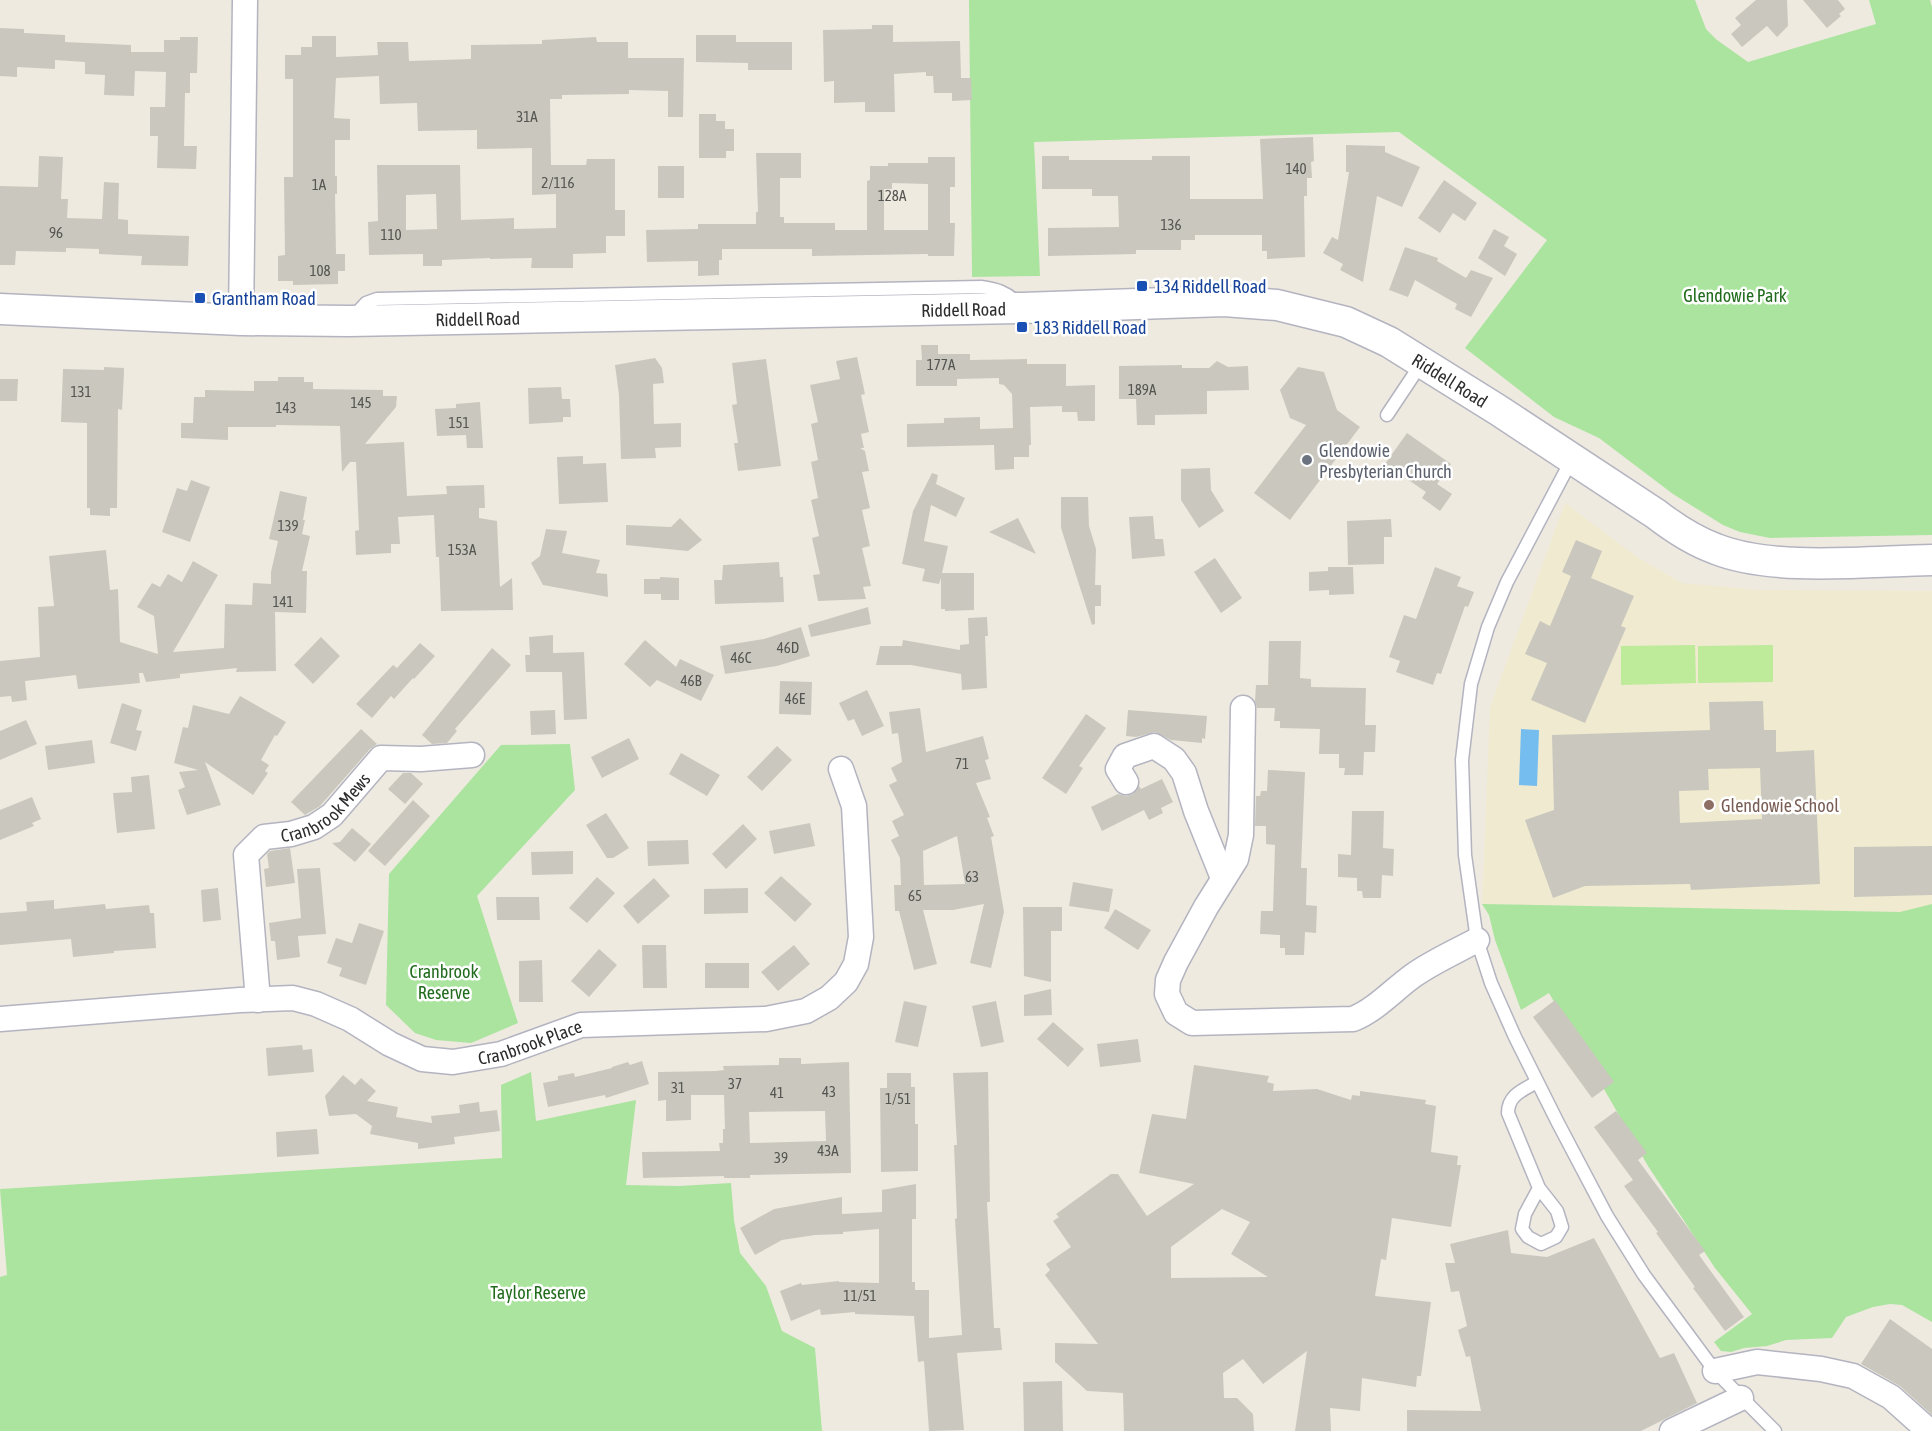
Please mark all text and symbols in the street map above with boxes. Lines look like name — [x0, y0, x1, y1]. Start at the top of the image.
house number: 31A — [516, 108, 538, 125]
house number: 140 — [1285, 160, 1307, 177]
house number: 2/116 — [541, 174, 575, 191]
house number: 1A — [312, 176, 327, 193]
house number: 128A — [878, 187, 907, 204]
house number: 136 — [1160, 216, 1182, 233]
house number: 96 — [49, 224, 63, 241]
house number: 110 — [380, 226, 402, 243]
house number: 108 — [309, 262, 331, 279]
place label: 134 Riddell Road — [1154, 276, 1267, 297]
marker: 134 Riddell Road — [1135, 279, 1149, 293]
park label: Glendowie Park — [1683, 285, 1787, 306]
place label: Grantham Road — [212, 288, 316, 309]
marker: Grantham Road — [193, 291, 207, 305]
street label: Riddell Road — [921, 298, 1006, 320]
street label: Riddell Road — [435, 307, 520, 330]
place label: 183 Riddell Road — [1034, 317, 1147, 338]
marker: 183 Riddell Road — [1015, 320, 1029, 334]
street label: Riddell Road — [1408, 349, 1492, 411]
house number: 177A — [927, 356, 956, 373]
house number: 189A — [1128, 381, 1157, 398]
house number: 131 — [70, 383, 92, 400]
house number: 145 — [350, 394, 372, 411]
house number: 143 — [275, 399, 297, 416]
house number: 151 — [448, 414, 470, 431]
place label: Glendowie Presbyterian Church — [1319, 440, 1452, 482]
marker: Glendowie Presbyterian Church — [1300, 453, 1314, 467]
house number: 139 — [277, 517, 299, 534]
house number: 153A — [448, 541, 477, 558]
house number: 141 — [272, 593, 294, 610]
house number: 46D — [777, 639, 799, 656]
house number: 46C — [731, 649, 752, 666]
house number: 46B — [680, 672, 702, 689]
house number: 46E — [785, 690, 806, 707]
house number: 71 — [955, 755, 969, 772]
street label: Cranbrook Mews — [280, 768, 374, 846]
place label: Glendowie School — [1721, 795, 1839, 816]
marker: Glendowie School — [1702, 798, 1716, 812]
house number: 63 — [965, 868, 979, 885]
house number: 65 — [908, 887, 922, 904]
park label: Cranbrook Reserve — [410, 961, 478, 1003]
street label: Cranbrook Place — [476, 1015, 585, 1068]
house number: 37 — [728, 1075, 742, 1092]
house number: 31 — [671, 1079, 685, 1096]
house number: 43 — [822, 1083, 836, 1100]
house number: 41 — [770, 1084, 784, 1101]
house number: 1/51 — [885, 1090, 911, 1107]
house number: 43A — [817, 1142, 839, 1159]
house number: 39 — [774, 1149, 788, 1166]
park label: Taylor Reserve — [490, 1282, 586, 1303]
house number: 11/51 — [843, 1287, 877, 1304]

